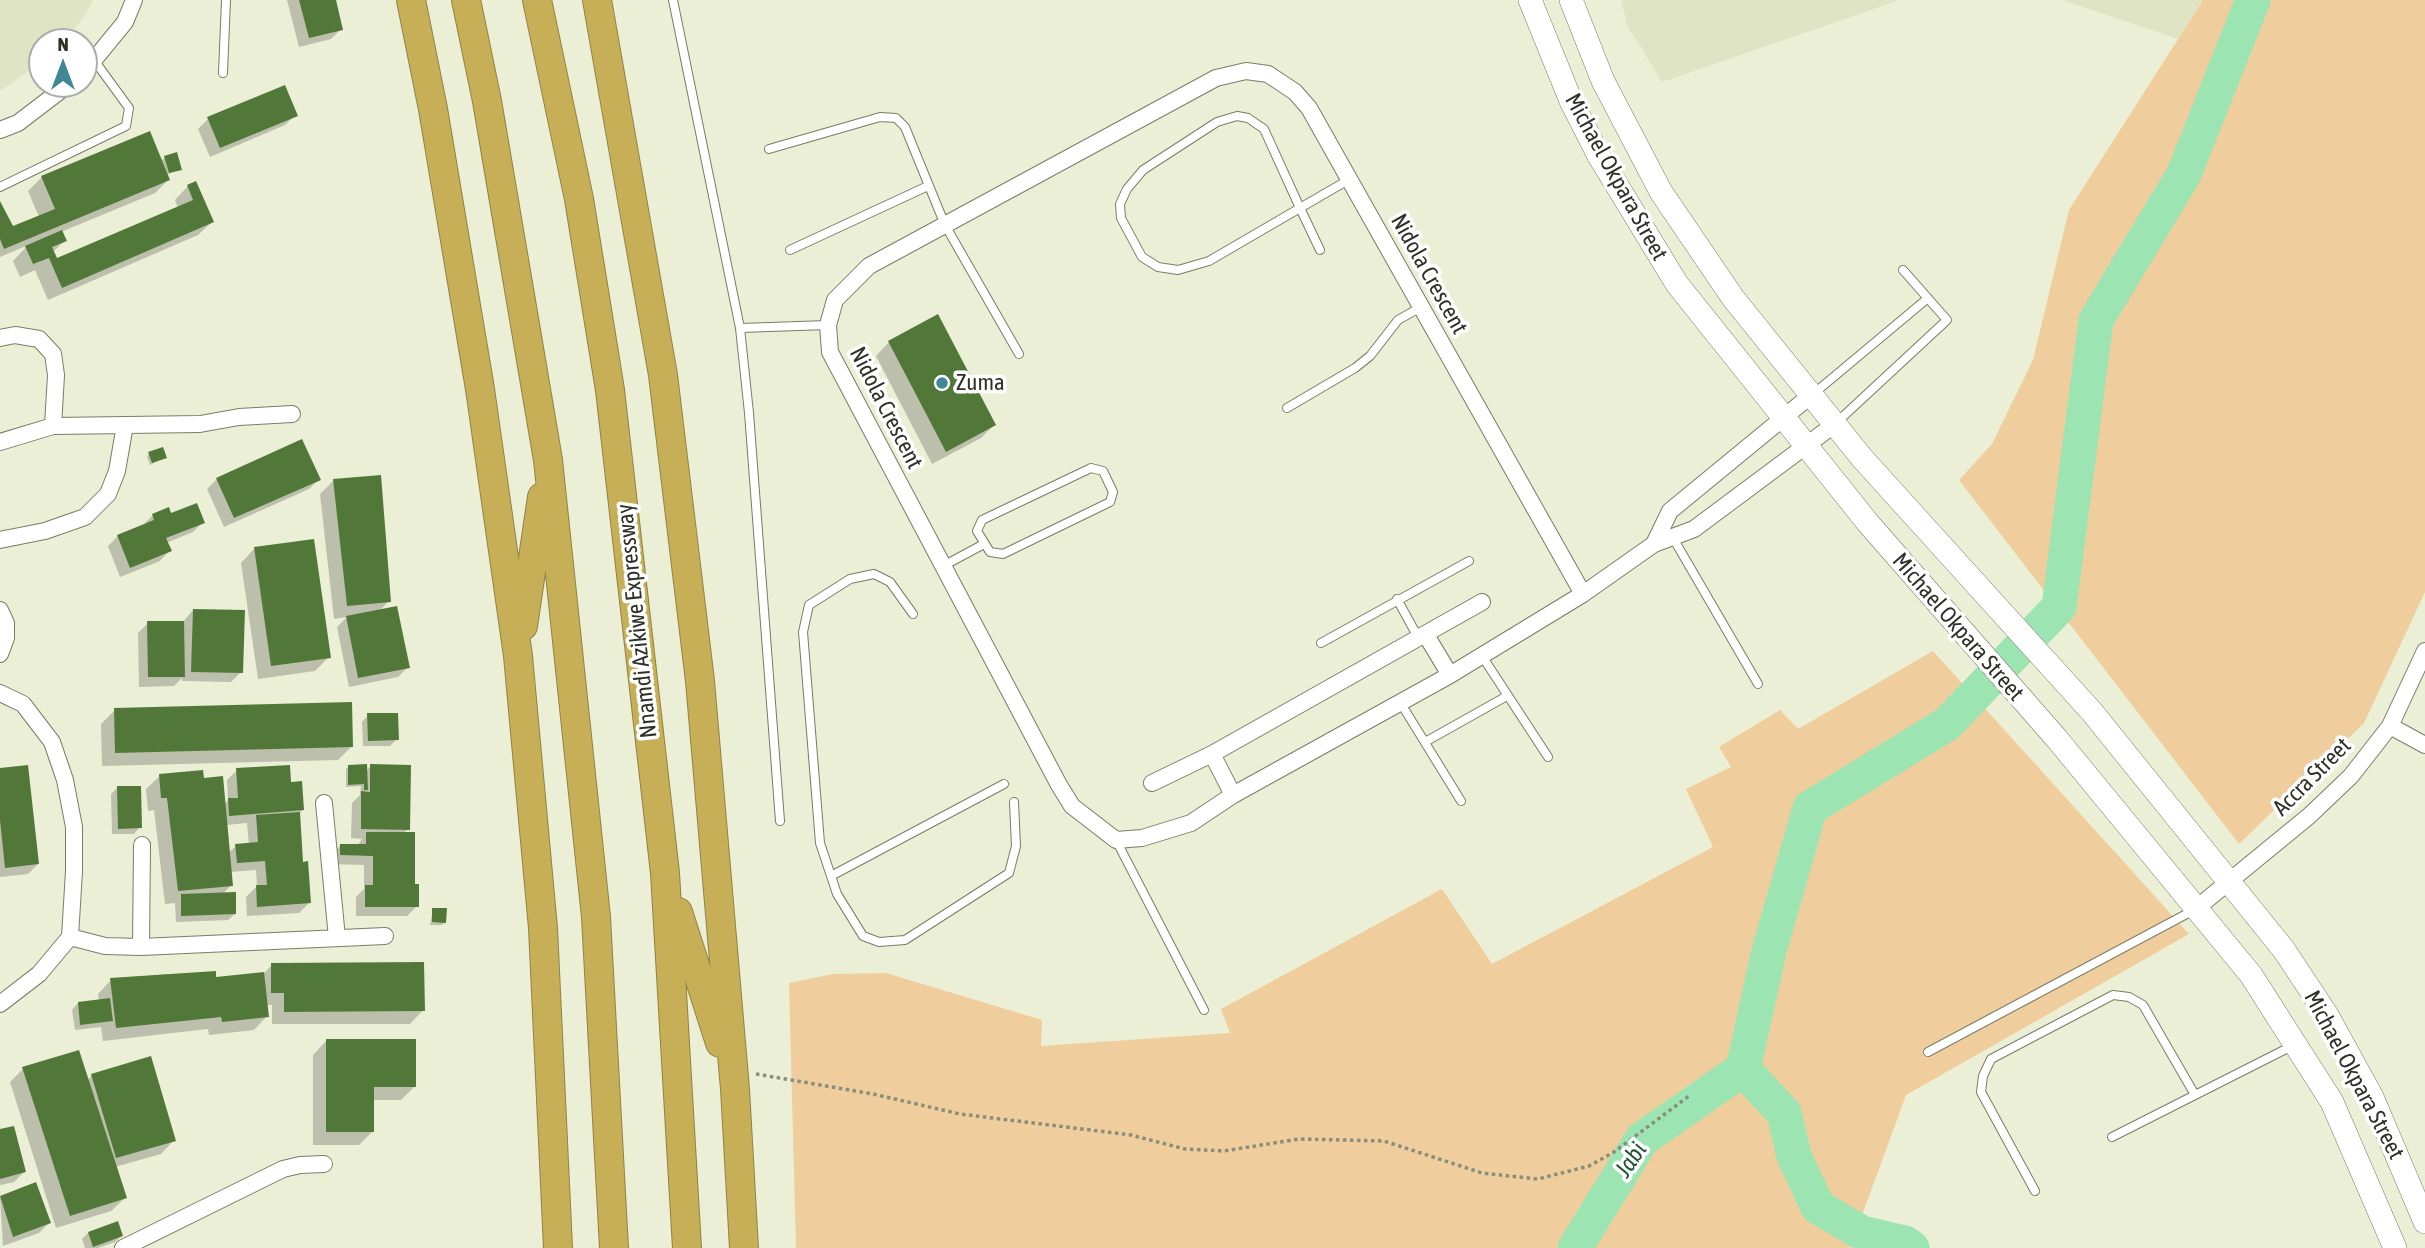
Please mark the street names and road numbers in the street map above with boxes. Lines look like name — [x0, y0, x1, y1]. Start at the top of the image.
street label: Michael Okpara Street — [1559, 89, 1673, 265]
street label: Nidola Crescent — [1385, 209, 1473, 339]
street label: Nidola Crescent — [844, 343, 928, 473]
street label: Nnamdi Azikiwe Expressway — [611, 503, 663, 739]
street label: Michael Okpara Street — [1886, 548, 2030, 706]
street label: Accra Street — [2267, 732, 2357, 822]
street label: Michael Okpara Street — [2298, 986, 2410, 1164]

